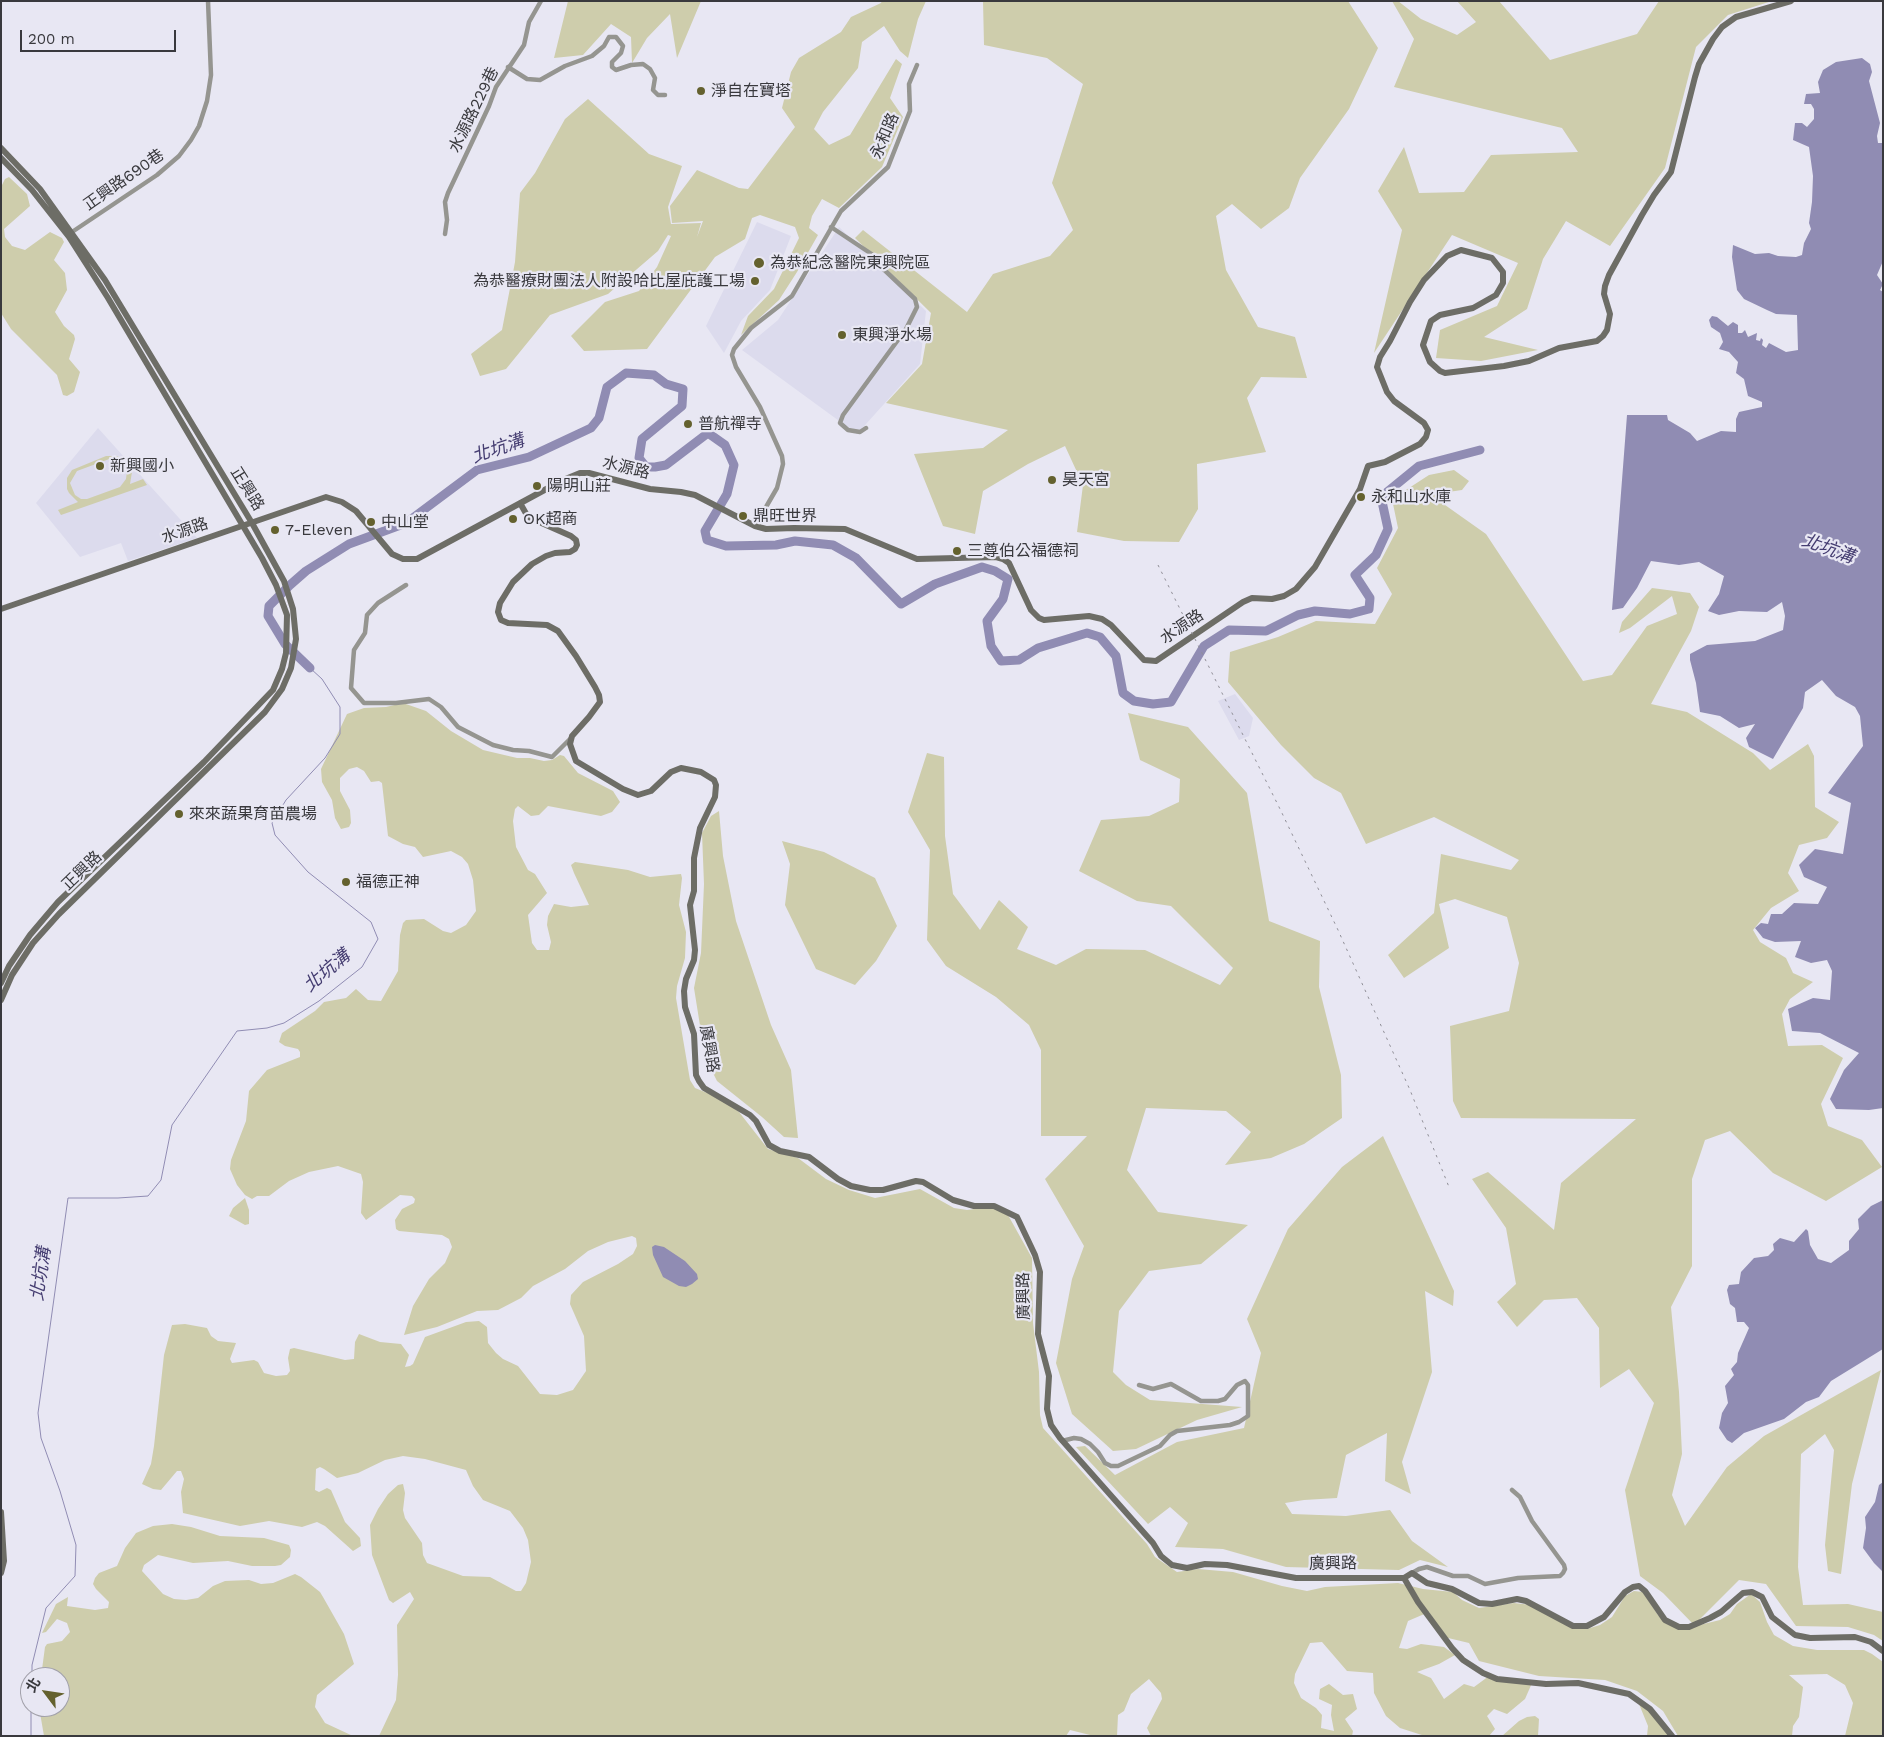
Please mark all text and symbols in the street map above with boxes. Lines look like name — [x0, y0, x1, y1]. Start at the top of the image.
scale bar — [22, 20, 179, 52]
text: 200 m — [28, 30, 75, 48]
street label: 水源路229巷 — [445, 64, 503, 156]
place label: 淨自在寶塔 — [711, 81, 791, 101]
marker: 淨自在寶塔 — [695, 85, 707, 97]
street label: 永和路 — [867, 110, 903, 162]
street label: 正興路690巷 — [80, 145, 168, 215]
place label: 為恭紀念醫院東興院區 — [770, 253, 930, 273]
marker: 為恭紀念醫院東興院區 — [752, 256, 766, 270]
place label: 為恭醫療財團法人附設哈比屋庇護工場 — [473, 271, 745, 291]
marker: 為恭醫療財團法人附設哈比屋庇護工場 — [749, 275, 761, 287]
place label: 東興淨水場 — [852, 325, 932, 345]
marker: 東興淨水場 — [836, 329, 848, 341]
place label: 普航禪寺 — [698, 414, 762, 434]
marker: 普航禪寺 — [682, 418, 694, 430]
water label: 北坑溝 — [469, 430, 527, 468]
street label: 水源路 — [600, 453, 652, 483]
place label: 新興國小 — [110, 456, 174, 476]
marker: 新興國小 — [94, 460, 106, 472]
street label: 正興路 — [226, 464, 268, 514]
place label: 昊天宮 — [1062, 470, 1110, 490]
marker: 昊天宮 — [1046, 474, 1058, 486]
place label: 陽明山莊 — [547, 476, 611, 496]
marker: 陽明山莊 — [531, 480, 543, 492]
place label: 永和山水庫 — [1371, 487, 1451, 507]
marker: 永和山水庫 — [1355, 491, 1367, 503]
place label: 鼎旺世界 — [753, 506, 817, 526]
place label: OK超商 — [523, 509, 577, 529]
marker: 鼎旺世界 — [737, 510, 749, 522]
place label: 中山堂 — [381, 512, 429, 532]
marker: OK超商 — [507, 513, 519, 525]
street label: 水源路 — [159, 514, 211, 548]
marker: 中山堂 — [365, 516, 377, 528]
place label: 7-Eleven — [285, 520, 353, 540]
marker: 7-Eleven — [269, 524, 281, 536]
water label: 北坑溝 — [1799, 530, 1857, 568]
place label: 三尊伯公福德祠 — [967, 541, 1079, 561]
marker: 三尊伯公福德祠 — [951, 545, 963, 557]
street label: 水源路 — [1157, 606, 1207, 648]
place label: 來來蔬果育苗農場 — [189, 804, 317, 824]
marker: 來來蔬果育苗農場 — [173, 808, 185, 820]
street label: 正興路 — [58, 847, 106, 895]
place label: 福德正神 — [356, 872, 420, 892]
marker: 福德正神 — [340, 876, 352, 888]
water label: 北坑溝 — [299, 945, 355, 997]
street label: 廣興路 — [695, 1024, 723, 1074]
water label: 北坑溝 — [27, 1246, 55, 1302]
street label: 廣興路 — [1014, 1272, 1034, 1320]
street label: 廣興路 — [1309, 1554, 1357, 1574]
north arrow — [20, 1667, 70, 1717]
text: 北 — [23, 1675, 43, 1695]

